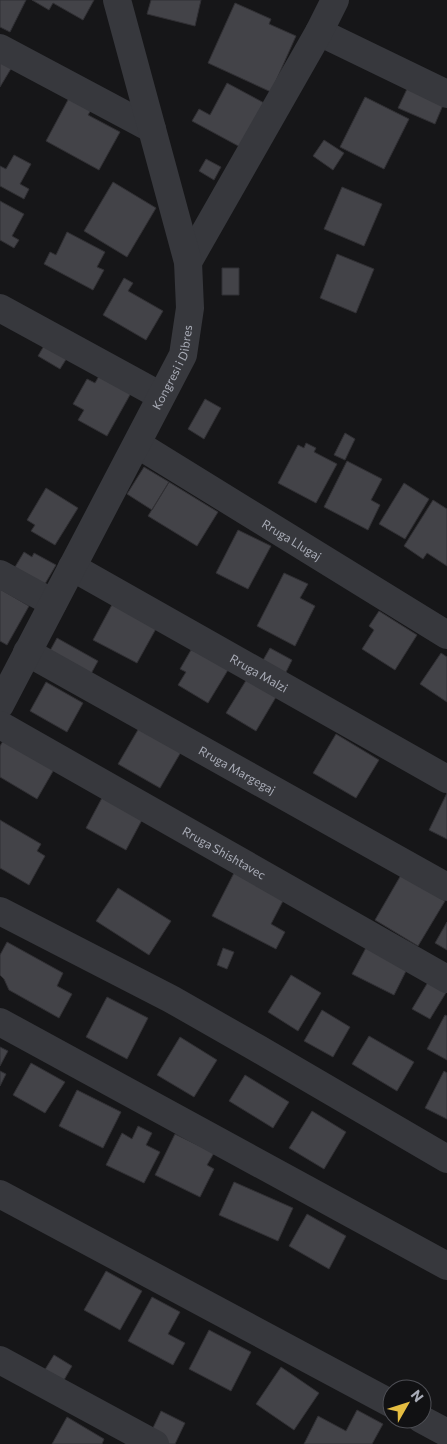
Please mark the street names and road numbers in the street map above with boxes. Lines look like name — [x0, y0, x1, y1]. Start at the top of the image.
street label: Kongresi i Dibres — [149, 324, 194, 412]
street label: Rruga Llugaj — [260, 516, 324, 563]
street label: Rruga Malzi — [228, 651, 291, 695]
street label: Rruga Margegaj — [197, 743, 278, 797]
street label: Rruga Shishtavec — [180, 823, 268, 882]

